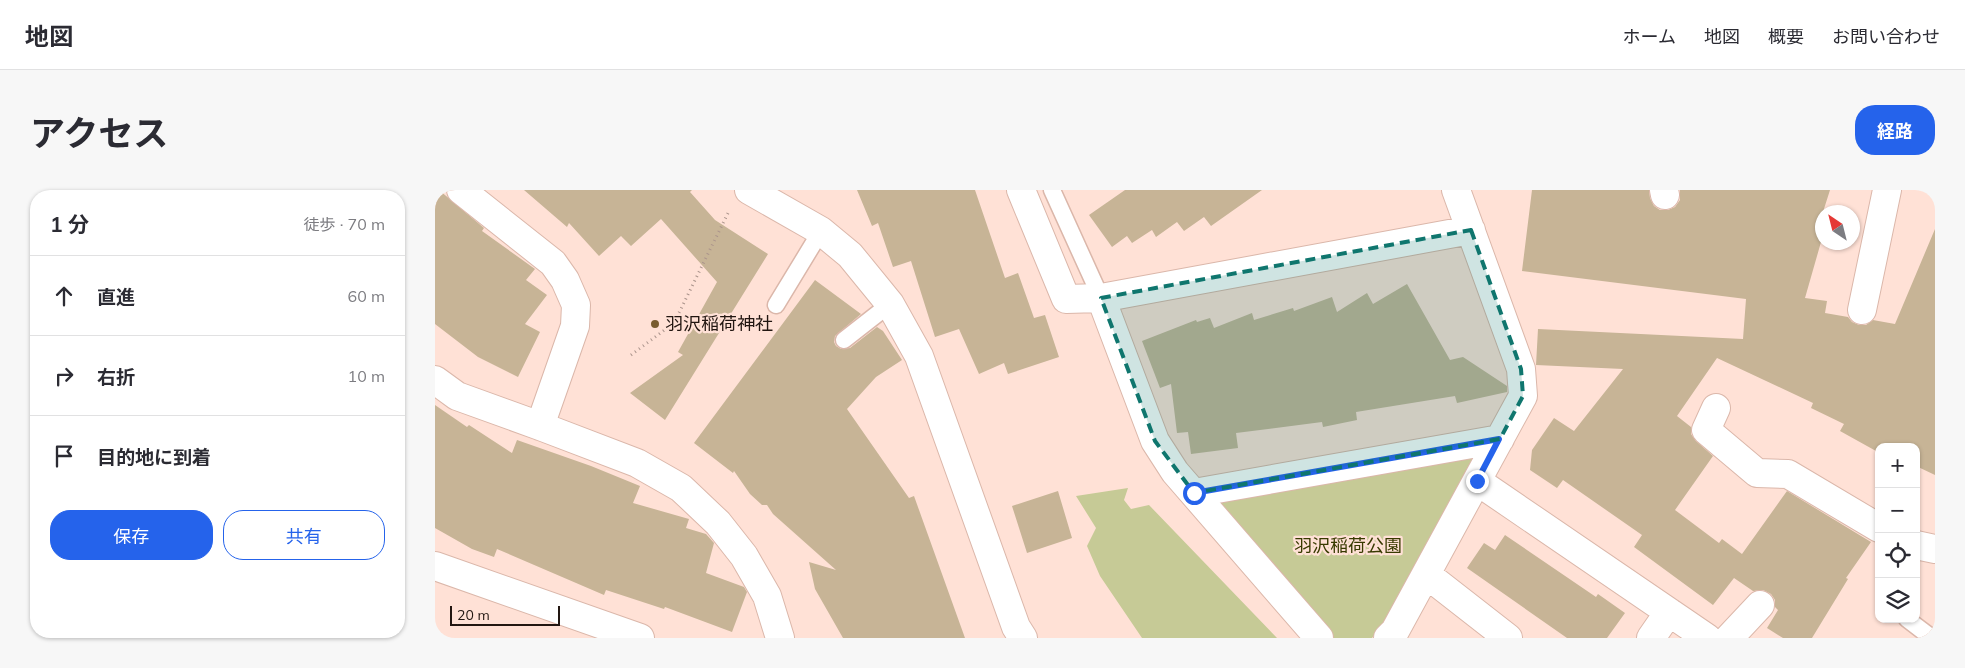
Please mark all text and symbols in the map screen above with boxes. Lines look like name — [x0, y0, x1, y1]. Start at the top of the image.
text: 地図 — [25, 21, 73, 51]
text: ホーム — [1623, 25, 1676, 48]
text: 地図 — [1704, 25, 1740, 48]
text: 概要 — [1768, 25, 1804, 48]
text: お問い合わせ — [1832, 25, 1940, 48]
button: 経路 — [1855, 105, 1935, 155]
text: アクセス — [30, 111, 168, 155]
north arrow — [1815, 205, 1860, 250]
text: 1 分 — [50, 211, 89, 237]
text: 徒歩 · 70 m — [304, 214, 385, 234]
icon: ahead — [50, 282, 78, 310]
text: 直進 — [97, 285, 135, 309]
text: 60 m — [348, 286, 385, 306]
place label: 羽沢稲荷神社 — [665, 312, 773, 335]
marker: 羽沢稲荷神社 — [649, 318, 661, 330]
icon: right — [50, 362, 78, 390]
text: 右折 — [97, 365, 135, 389]
text: 10 m — [348, 366, 385, 386]
icon: arrive — [50, 442, 78, 470]
map controls — [1875, 443, 1920, 623]
button: + — [1875, 443, 1920, 488]
text: 目的地に到着 — [97, 445, 211, 469]
route end — [1466, 470, 1489, 493]
route start — [1183, 482, 1206, 505]
button: − — [1875, 488, 1920, 533]
button: 保存 — [50, 510, 213, 560]
button: 共有 — [223, 510, 385, 560]
button: locate — [1875, 533, 1920, 578]
park label: 羽沢稲荷公園 — [1294, 534, 1402, 557]
button: layers — [1875, 578, 1920, 623]
scale bar — [450, 603, 560, 626]
text: 20 m — [457, 606, 490, 624]

